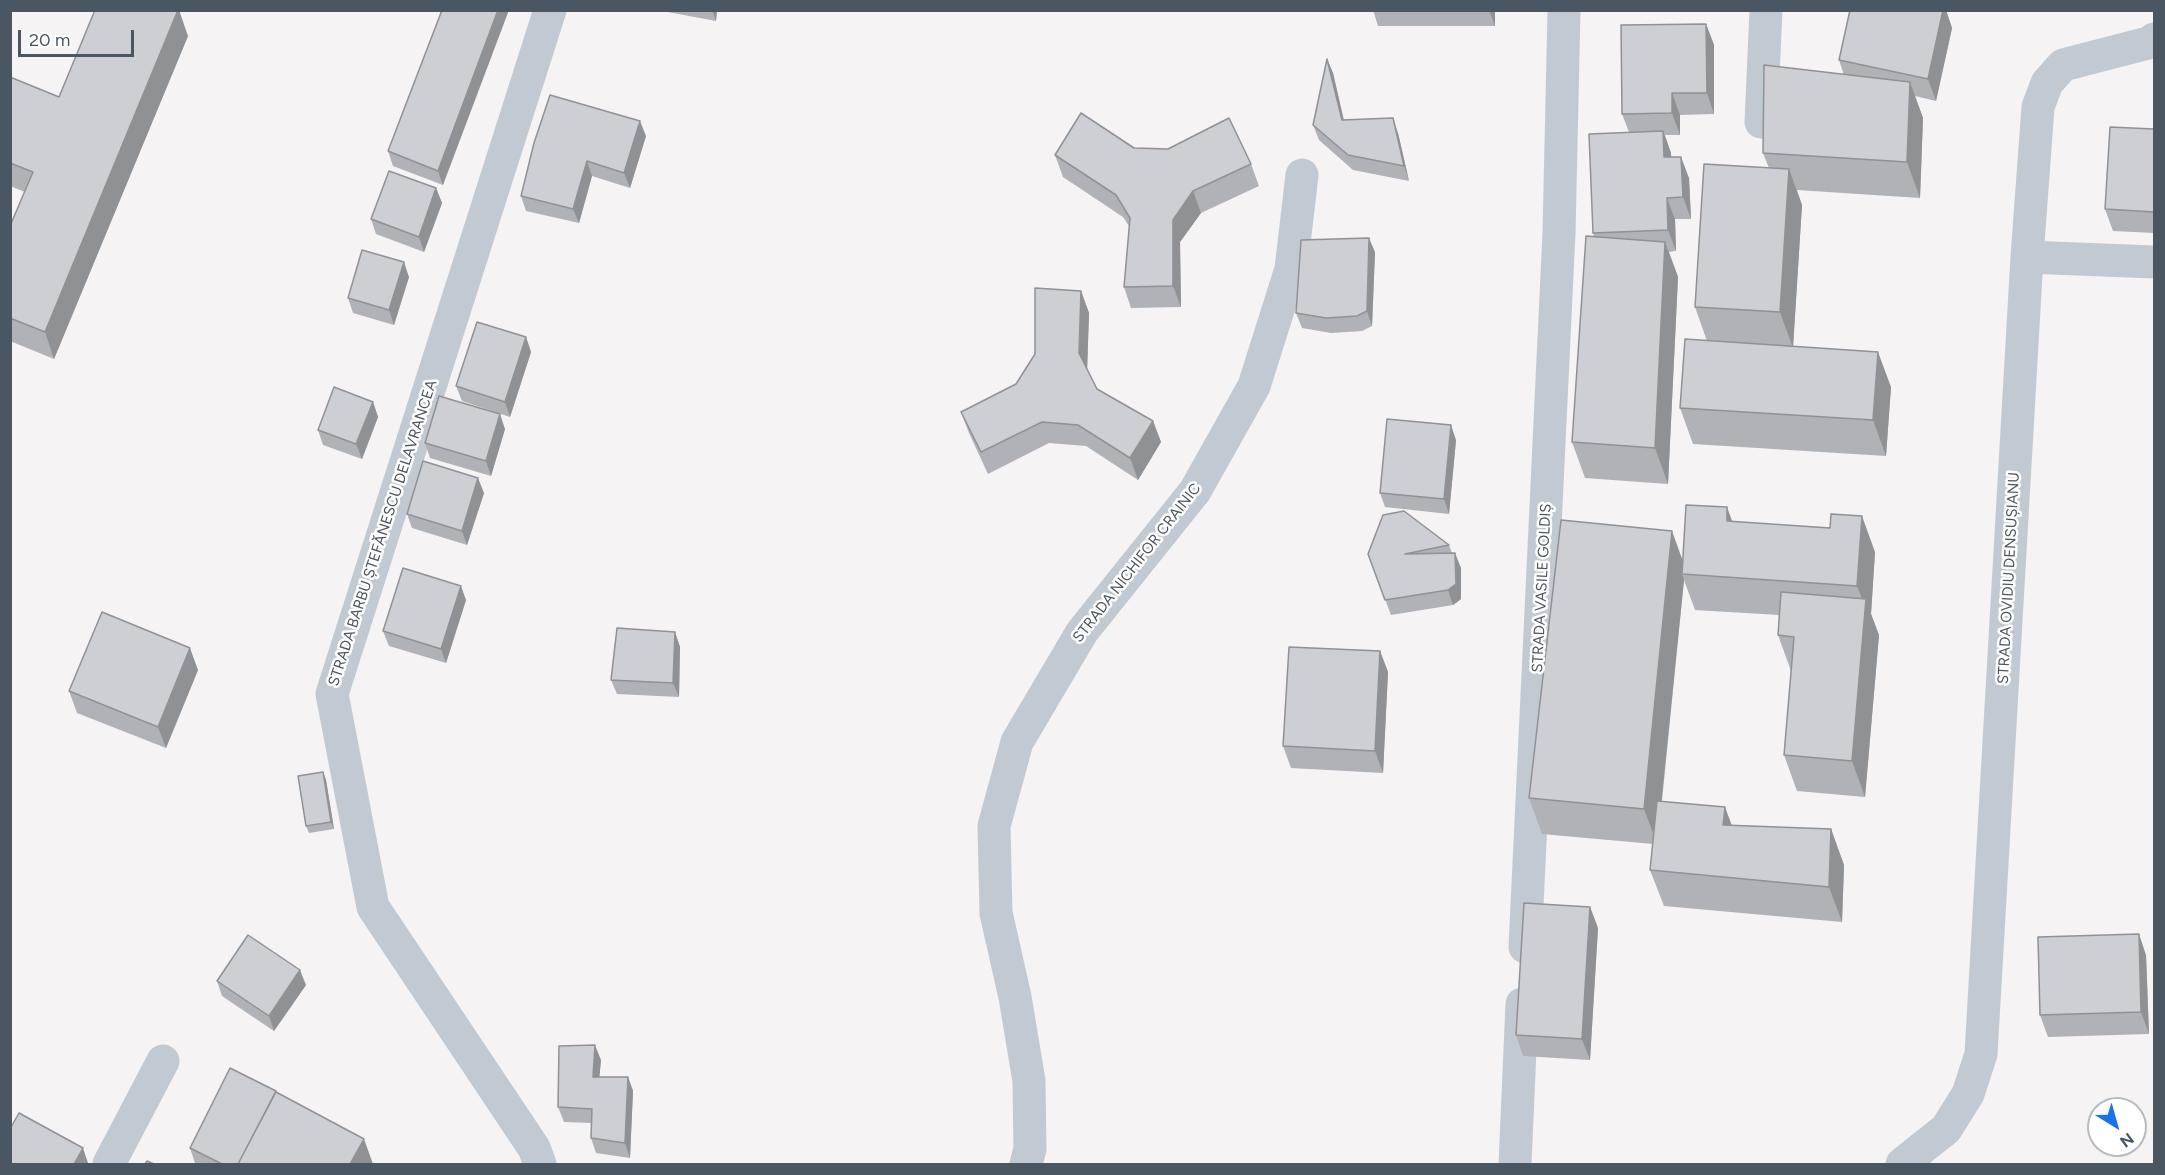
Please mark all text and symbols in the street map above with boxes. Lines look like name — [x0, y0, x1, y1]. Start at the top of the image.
scale bar — [21, 18, 136, 56]
text: 20 m — [29, 29, 70, 51]
street label: STRADA BARBU ȘTEFĂNESCU DELAVRANCEA — [325, 378, 441, 688]
street label: STRADA OVIDIU DENSUȘIANU — [1994, 472, 2024, 684]
street label: STRADA NICHIFOR CRAINIC — [1069, 480, 1205, 646]
street label: STRADA VASILE GOLDIȘ — [1529, 503, 1555, 673]
north arrow — [2087, 1097, 2147, 1157]
text: N — [2116, 1129, 2138, 1151]

